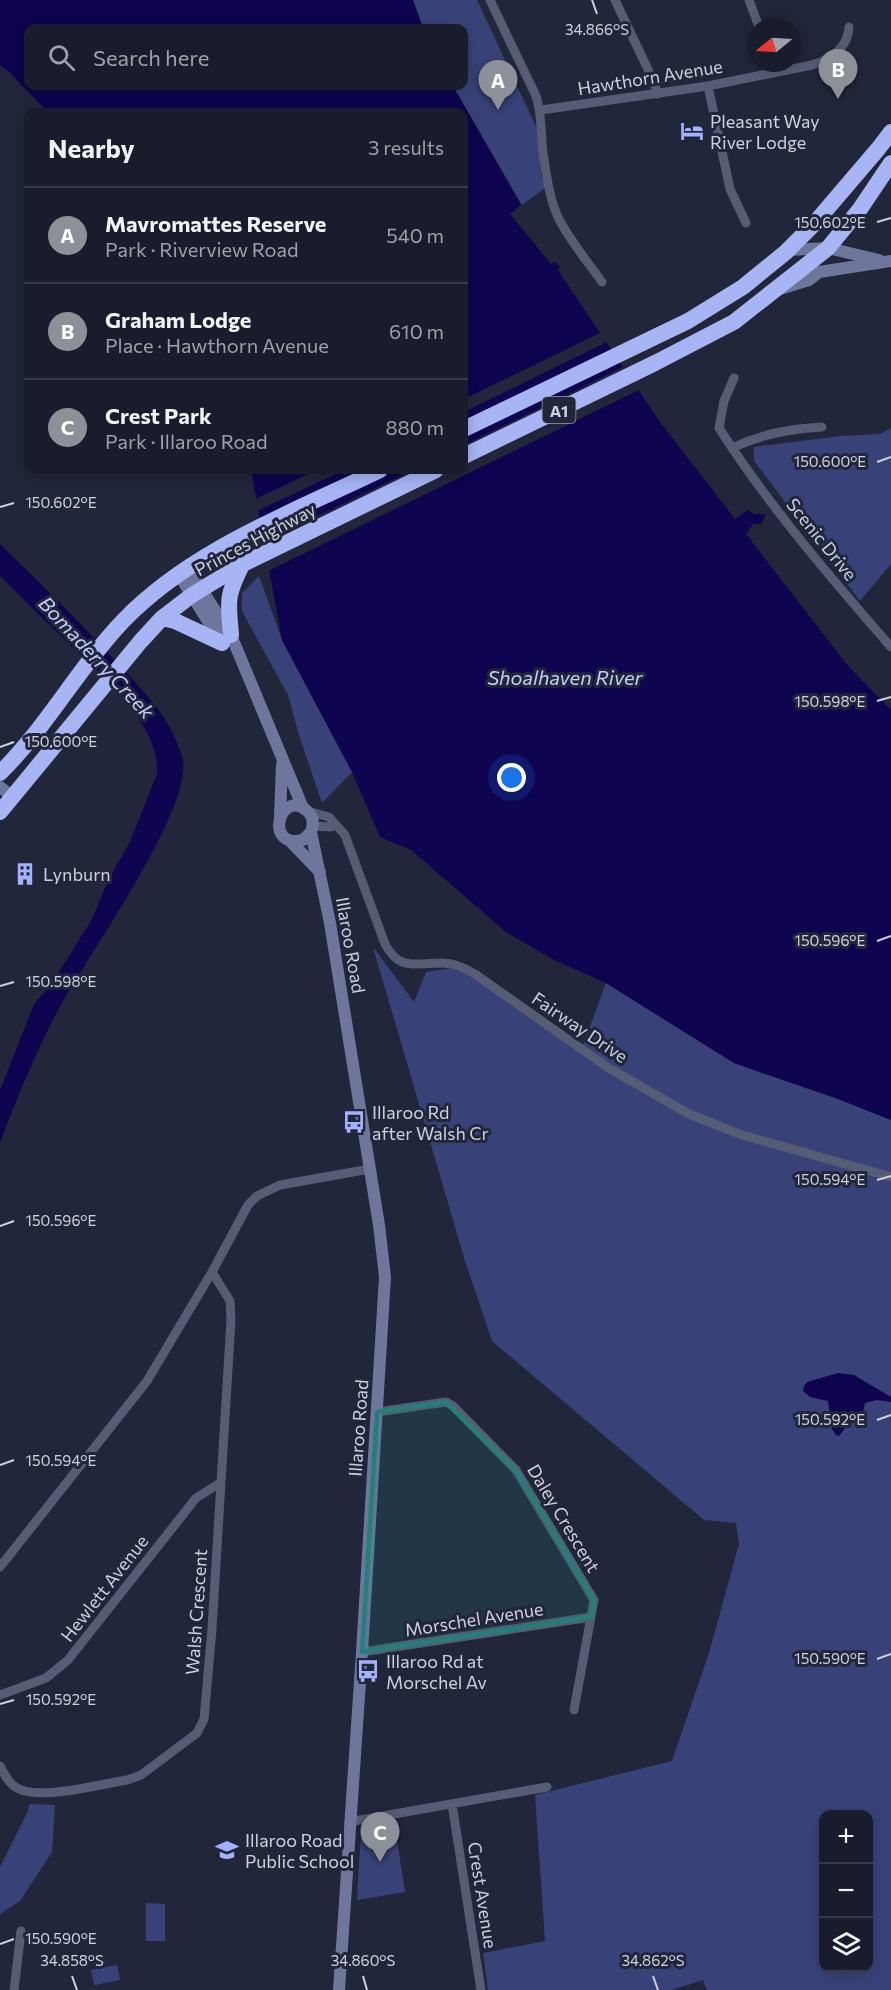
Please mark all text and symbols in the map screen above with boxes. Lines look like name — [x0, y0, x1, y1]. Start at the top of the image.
north arrow — [747, 18, 801, 72]
text: 34.866°S — [565, 20, 629, 38]
search box — [24, 24, 468, 90]
icon: search — [45, 41, 78, 74]
text: Search here — [93, 44, 209, 71]
pin: B — [818, 50, 858, 99]
street label: Hawthorn Avenue — [576, 55, 724, 99]
pin: A — [478, 60, 518, 110]
place label: Pleasant Way River Lodge — [710, 110, 819, 153]
hotel icon: Pleasant Way River Lodge — [679, 118, 705, 144]
text: Nearby — [48, 132, 135, 163]
text: 3 results — [368, 135, 444, 159]
text: Mavromattes Reserve — [105, 210, 326, 237]
text: 150.602°E — [794, 213, 866, 231]
text: A — [60, 223, 75, 247]
text: 540 m — [386, 223, 444, 247]
text: Park · Riverview Road — [105, 237, 298, 261]
text: Graham Lodge — [105, 306, 251, 333]
text: B — [61, 319, 74, 343]
text: 610 m — [389, 319, 444, 343]
text: Place · Hawthorn Avenue — [105, 333, 329, 357]
road number: A1 — [542, 397, 576, 423]
text: Crest Park — [105, 402, 212, 429]
text: C — [61, 415, 74, 439]
text: 880 m — [385, 415, 444, 439]
text: Park · Illaroo Road — [105, 429, 268, 453]
text: 150.600°E — [794, 452, 866, 470]
text: 150.602°E — [25, 493, 97, 511]
street label: Scenic Drive — [782, 493, 862, 585]
street label: Princes Highway — [191, 498, 319, 580]
water label: Bomaderry Creek — [34, 591, 161, 724]
water label: Shoalhaven River — [487, 665, 644, 689]
text: 150.598°E — [795, 692, 866, 710]
text: 150.600°E — [25, 732, 97, 750]
your location — [497, 763, 526, 792]
building icon: Lynburn — [12, 861, 38, 887]
place label: Lynburn — [43, 863, 111, 885]
street label: Illaroo Road — [332, 895, 370, 995]
text: 150.596°E — [795, 931, 866, 949]
text: 150.598°E — [26, 972, 97, 990]
street label: Fairway Drive — [528, 987, 632, 1067]
place label: Illaroo Rd after Walsh Cr — [372, 1101, 489, 1144]
bus stop icon: Illaroo Rd after Walsh Cr — [341, 1109, 367, 1135]
text: 150.594°E — [795, 1170, 865, 1188]
text: 150.596°E — [26, 1211, 97, 1229]
street label: Illaroo Road — [344, 1379, 372, 1477]
text: 150.592°E — [795, 1410, 865, 1428]
text: 150.594°E — [26, 1451, 96, 1469]
street label: Daley Crescent — [523, 1460, 605, 1576]
street label: Hewlett Avenue — [56, 1530, 152, 1646]
street label: Walsh Crescent — [181, 1548, 211, 1676]
street label: Morschel Avenue — [403, 1597, 545, 1641]
text: 150.590°E — [794, 1649, 866, 1667]
place label: Illaroo Rd at Morschel Av — [386, 1650, 487, 1693]
bus stop icon: Illaroo Rd at Morschel Av — [355, 1658, 381, 1684]
text: 150.592°E — [26, 1690, 96, 1708]
map controls — [819, 1810, 873, 1972]
button: + — [819, 1810, 873, 1864]
pin: C — [360, 1812, 400, 1862]
place label: Illaroo Road Public School — [245, 1829, 354, 1872]
school or university icon: Illaroo Road Public School — [214, 1837, 240, 1863]
street label: Crest Avenue — [464, 1840, 502, 1950]
button: − — [819, 1864, 873, 1918]
button: layers — [819, 1918, 873, 1972]
text: 150.590°E — [25, 1929, 97, 1947]
text: 34.858°S — [40, 1951, 104, 1969]
text: 34.860°S — [331, 1951, 395, 1969]
text: 34.862°S — [621, 1951, 685, 1969]

